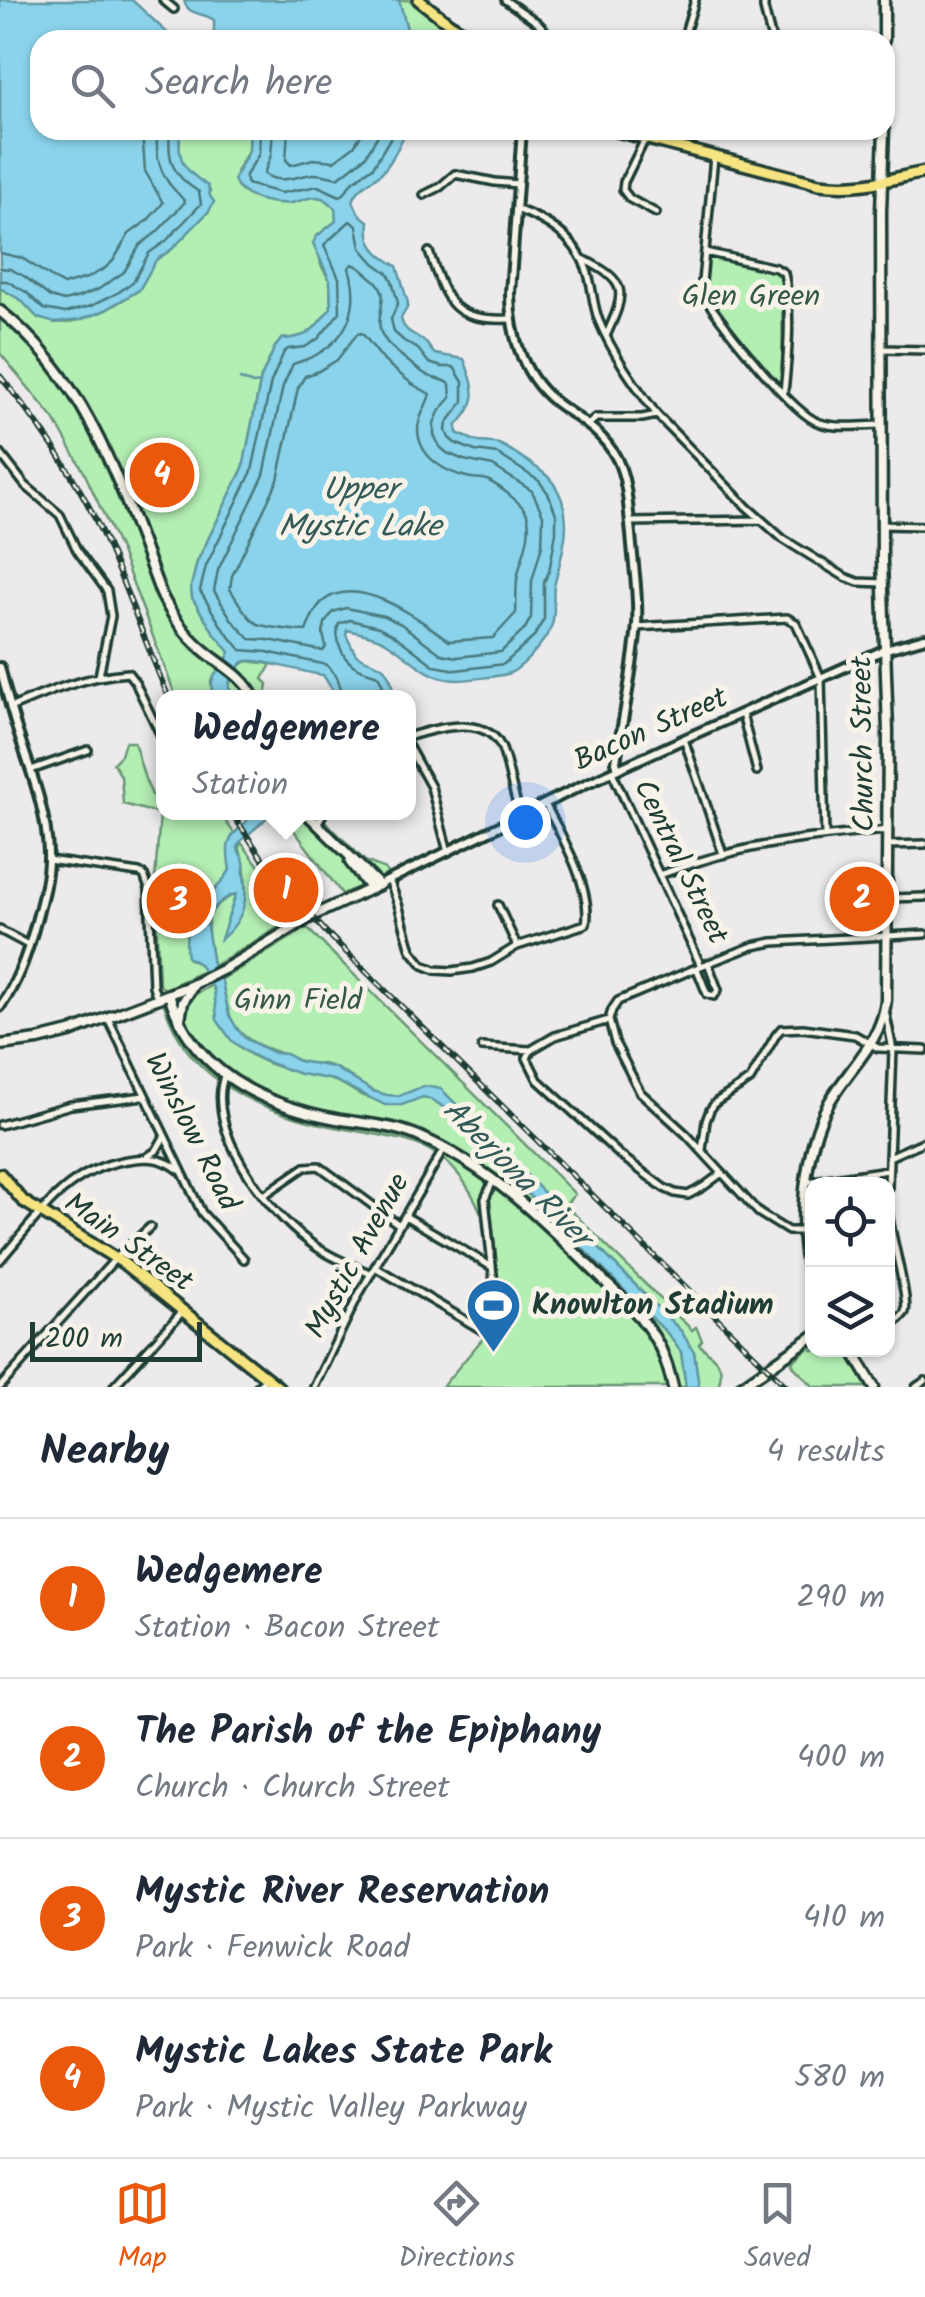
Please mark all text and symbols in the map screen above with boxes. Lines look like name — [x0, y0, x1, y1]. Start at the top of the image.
search box — [30, 30, 895, 140]
text: Search here — [145, 55, 332, 115]
icon: search — [65, 58, 120, 113]
park label: Glen Green — [682, 273, 820, 321]
pin: 4 — [130, 438, 194, 512]
water label: Upper Mystic Lake — [279, 465, 444, 553]
street label: Church Street — [838, 655, 890, 832]
street label: Bacon Street — [566, 675, 736, 785]
popup — [156, 690, 416, 820]
text: Wedgemere — [192, 700, 380, 760]
text: Station — [192, 760, 288, 811]
street label: Central Street — [619, 771, 741, 953]
your location — [500, 797, 551, 848]
pin: 1 — [254, 852, 318, 928]
pin: 2 — [830, 862, 894, 936]
pin: 3 — [146, 864, 212, 938]
park label: Ginn Field — [234, 977, 363, 1025]
street label: Winslow Road — [130, 1044, 252, 1221]
water label: Aberjona River — [430, 1088, 607, 1265]
street label: Mystic Avenue — [293, 1164, 423, 1348]
map controls — [805, 1177, 895, 1357]
button: locate — [805, 1177, 895, 1267]
street label: Main Street — [53, 1181, 203, 1306]
button: layers — [805, 1267, 895, 1357]
sports icon: Knowlton Stadium — [463, 1276, 523, 1355]
place label: Knowlton Stadium — [532, 1282, 774, 1330]
scale bar — [30, 1317, 202, 1362]
text: 200 m — [45, 1317, 123, 1362]
text: Nearby — [40, 1419, 169, 1486]
text: 4 results — [767, 1427, 885, 1478]
text: Wedgemere — [135, 1543, 323, 1603]
text: 1 — [68, 1573, 77, 1624]
text: 290 m — [796, 1573, 885, 1624]
text: Station · Bacon Street — [135, 1603, 439, 1654]
text: The Parish of the Epiphany — [135, 1703, 601, 1763]
text: 2 — [63, 1733, 82, 1784]
text: 400 m — [797, 1733, 885, 1784]
text: Church · Church Street — [135, 1763, 450, 1814]
text: Mystic River Reservation — [135, 1863, 549, 1923]
text: 3 — [64, 1893, 81, 1944]
text: 410 m — [803, 1893, 885, 1944]
text: Park · Fenwick Road — [135, 1923, 410, 1974]
text: Mystic Lakes State Park — [135, 2023, 552, 2083]
text: 4 — [64, 2053, 81, 2104]
text: 580 m — [794, 2053, 885, 2104]
text: Park · Mystic Valley Parkway — [135, 2083, 527, 2134]
tab: Map — [115, 2176, 170, 2281]
tab: Directions — [399, 2176, 515, 2281]
tab: Saved — [744, 2176, 810, 2281]

